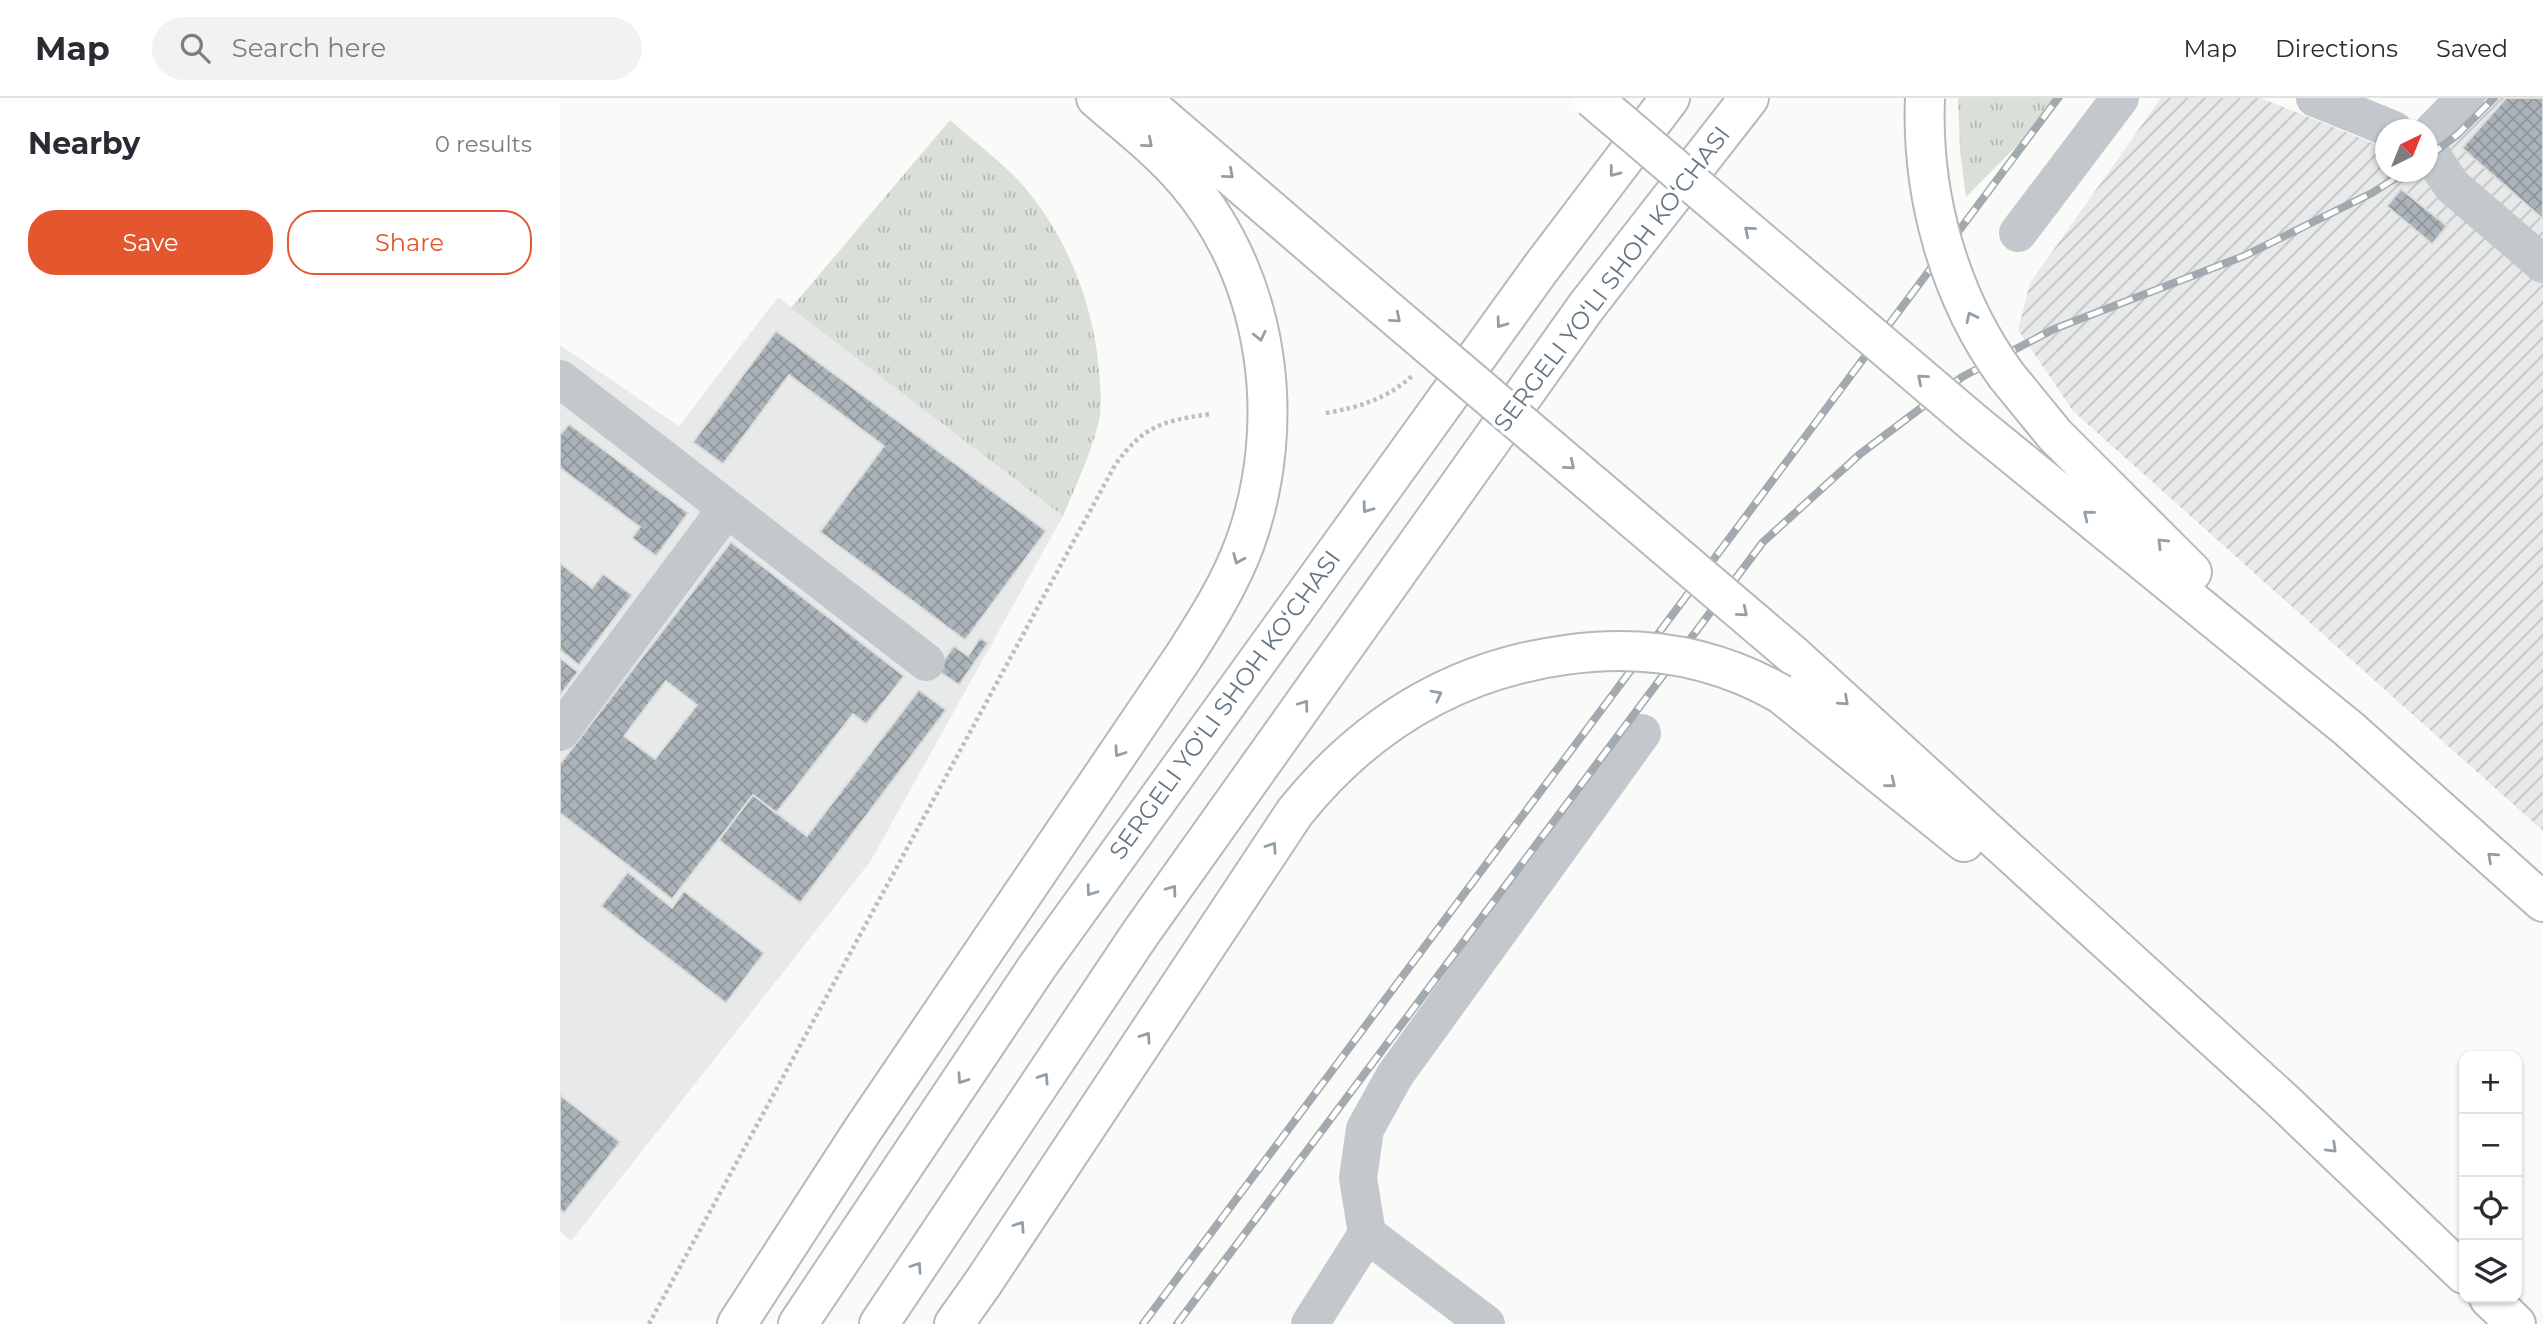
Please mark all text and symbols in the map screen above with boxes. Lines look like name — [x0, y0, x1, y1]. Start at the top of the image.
search box — [152, 17, 642, 80]
text: Map — [35, 28, 110, 68]
icon: search — [176, 29, 214, 67]
text: Search here — [232, 32, 386, 64]
text: Map — [2184, 34, 2237, 63]
text: Directions — [2275, 34, 2398, 63]
text: Saved — [2436, 34, 2508, 63]
north arrow — [2375, 119, 2438, 182]
street label: SERGELI YO‘LI SHOH KO‘CHASI — [1487, 120, 1736, 437]
text: Nearby — [28, 125, 140, 162]
text: 0 results — [435, 130, 532, 158]
one-way arrow — [1139, 135, 1152, 147]
one-way arrow — [1610, 164, 1623, 177]
one-way arrow — [1221, 166, 1234, 178]
button: Save — [28, 210, 273, 275]
button: Share — [287, 210, 532, 275]
one-way arrow — [1744, 227, 1757, 239]
one-way arrow — [1388, 310, 1401, 322]
one-way arrow — [1965, 312, 1979, 324]
one-way arrow — [1496, 315, 1509, 328]
one-way arrow — [1251, 330, 1266, 342]
one-way arrow — [1917, 375, 1930, 387]
one-way arrow — [1561, 457, 1574, 469]
one-way arrow — [1363, 500, 1375, 512]
one-way arrow — [2083, 511, 2095, 524]
one-way arrow — [2157, 538, 2170, 551]
street label: SERGELI YO‘LI SHOH KO‘CHASI — [1103, 545, 1346, 865]
one-way arrow — [1233, 552, 1247, 564]
one-way arrow — [1735, 604, 1748, 616]
one-way arrow — [1430, 689, 1442, 703]
one-way arrow — [1836, 692, 1849, 705]
one-way arrow — [1296, 700, 1308, 713]
one-way arrow — [1115, 744, 1127, 757]
one-way arrow — [1882, 775, 1895, 787]
one-way arrow — [1264, 842, 1276, 855]
one-way arrow — [2487, 853, 2500, 865]
one-way arrow — [1087, 883, 1100, 896]
one-way arrow — [1163, 885, 1176, 898]
one-way arrow — [1138, 1031, 1151, 1044]
map controls — [2459, 1051, 2522, 1303]
button: + — [2459, 1051, 2522, 1114]
one-way arrow — [958, 1071, 971, 1084]
one-way arrow — [1035, 1073, 1048, 1086]
button: − — [2459, 1114, 2522, 1177]
one-way arrow — [2324, 1139, 2337, 1152]
button: locate — [2459, 1177, 2522, 1240]
one-way arrow — [1012, 1221, 1025, 1234]
button: layers — [2459, 1240, 2522, 1303]
one-way arrow — [909, 1262, 921, 1275]

